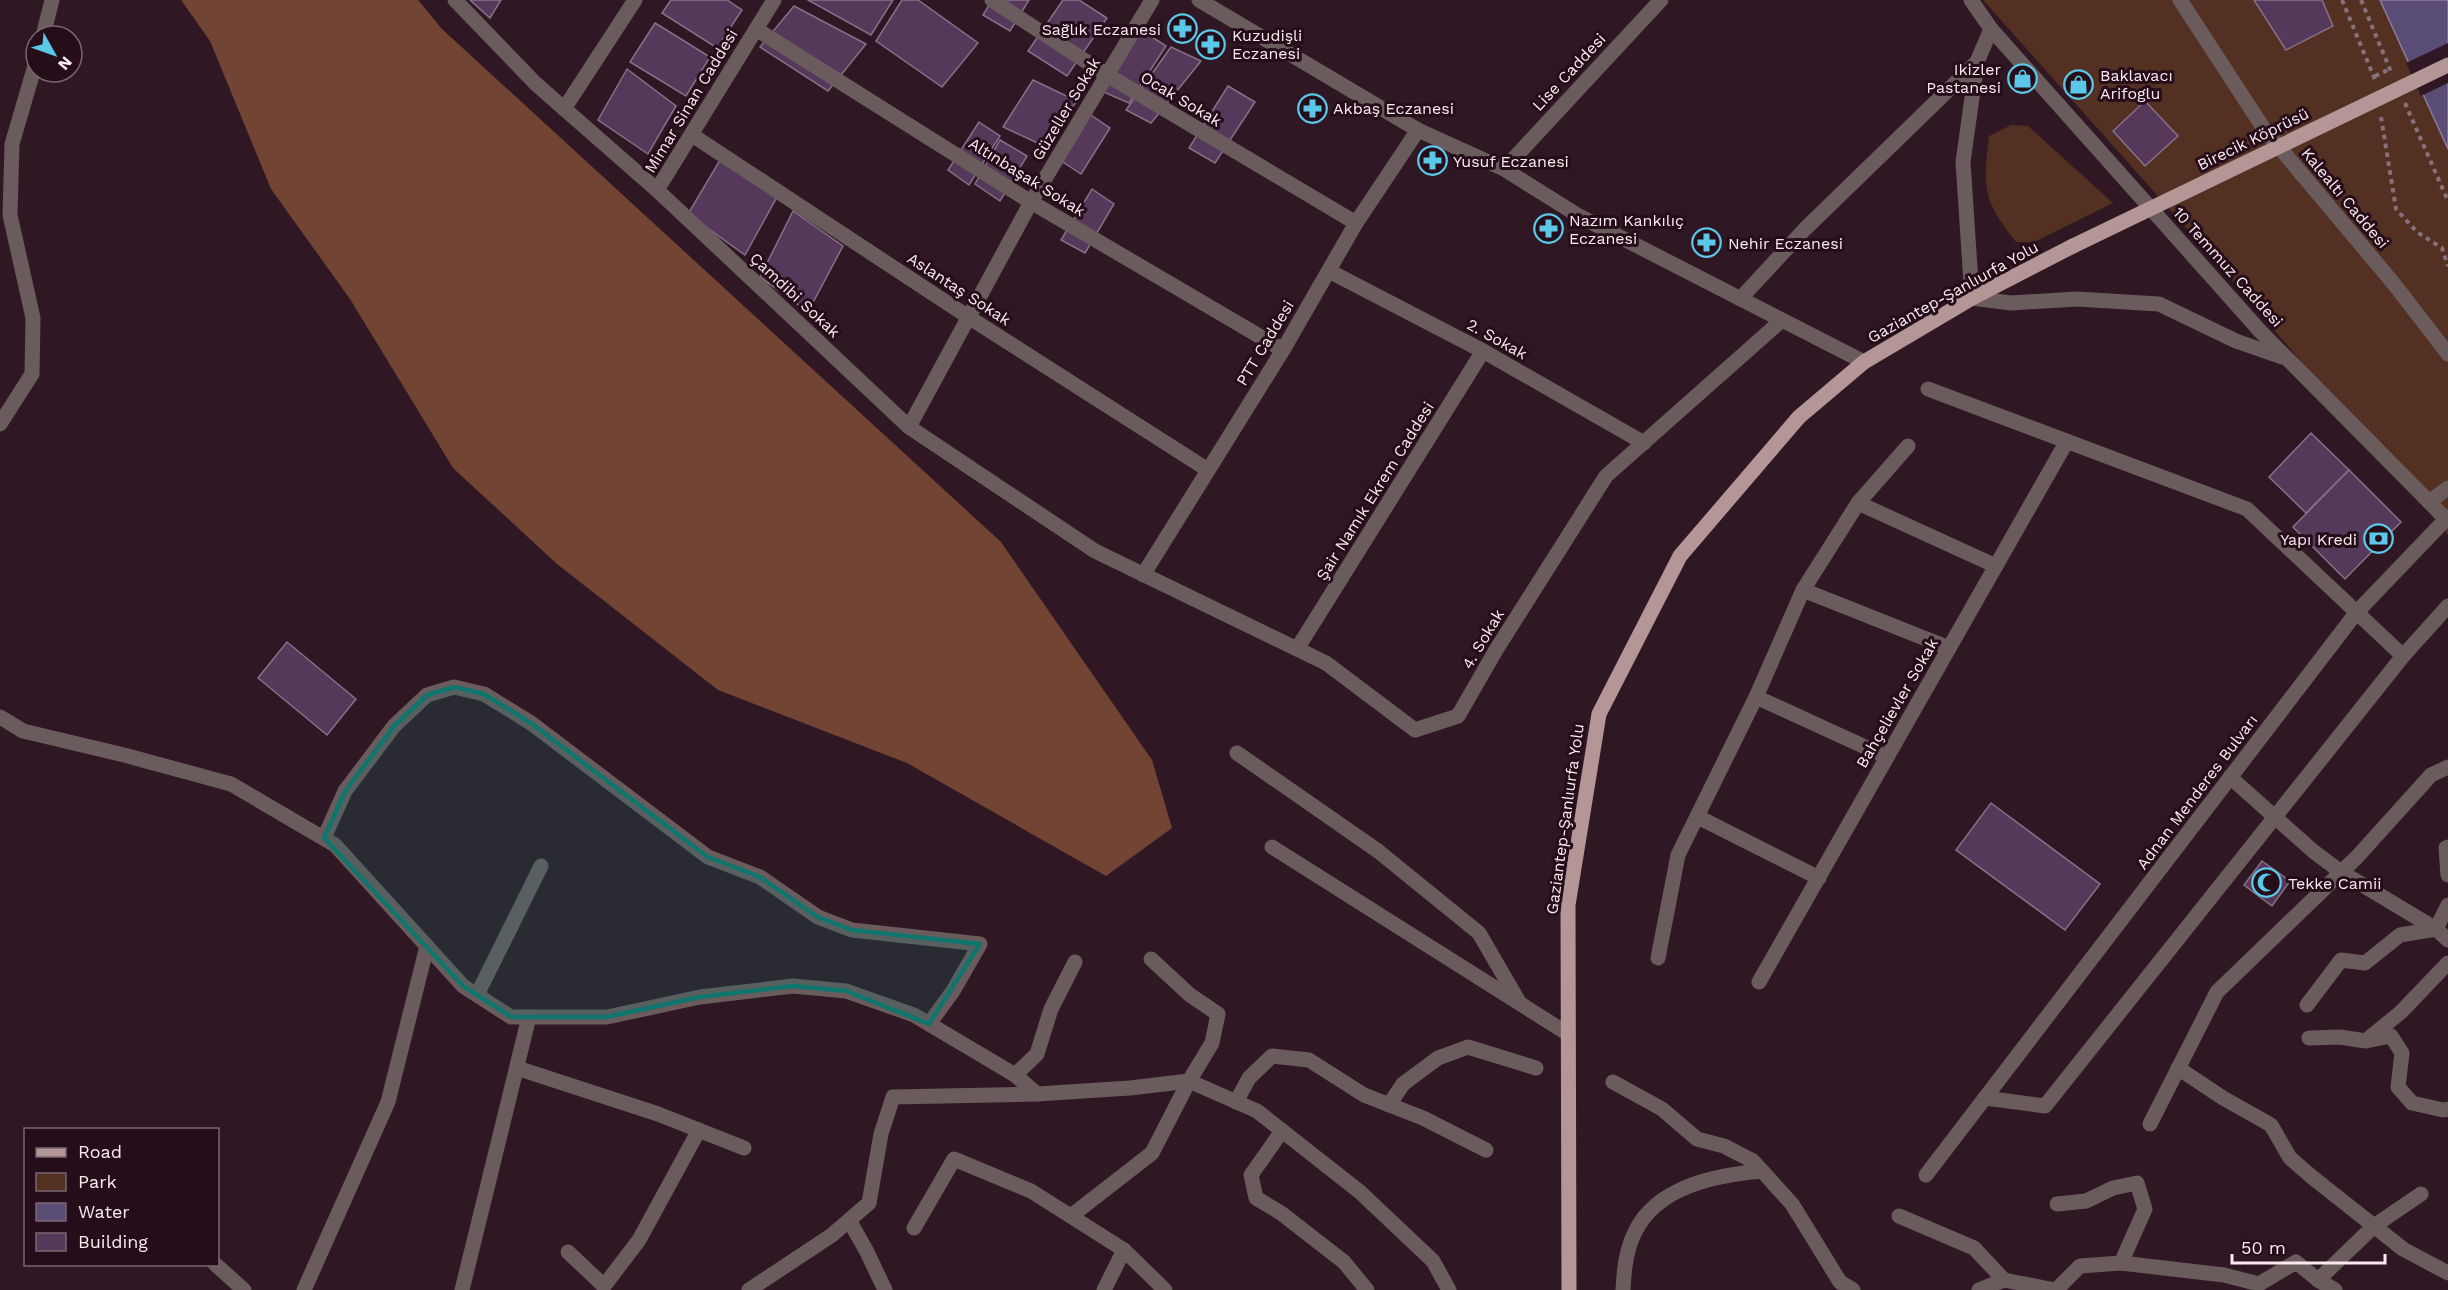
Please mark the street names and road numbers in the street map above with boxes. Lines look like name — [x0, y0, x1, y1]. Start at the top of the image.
street label: Mimar Sinan Caddesi — [640, 26, 742, 176]
street label: Lise Caddesi — [1528, 29, 1610, 115]
street label: Güzeller Sokak — [1028, 54, 1104, 164]
street label: Ocak Sokak — [1137, 67, 1225, 131]
street label: Birecik Köprüsü — [2194, 104, 2312, 174]
street label: Altınbaşak Sokak — [965, 134, 1089, 220]
street label: Kalealtı Caddesi — [2297, 144, 2393, 252]
street label: 10 Temmuz Caddesi — [2169, 203, 2287, 331]
street label: Gaziantep-Şanlıurfa Yolu — [1864, 237, 2042, 347]
street label: Çamdibi Sokak — [746, 248, 844, 342]
street label: Aslantaş Sokak — [904, 249, 1014, 329]
street label: PTT Caddesi — [1232, 297, 1298, 389]
street label: 2. Sokak — [1464, 315, 1530, 363]
street label: Şair Namık Ekrem Caddesi — [1312, 398, 1438, 584]
street label: 4. Sokak — [1458, 606, 1508, 672]
street label: Bahçelievler Sokak — [1852, 635, 1942, 771]
street label: Adnan Menderes Bulvarı — [2133, 711, 2261, 873]
street label: Gaziantep-Şanlıurfa Yolu — [1542, 722, 1588, 916]

